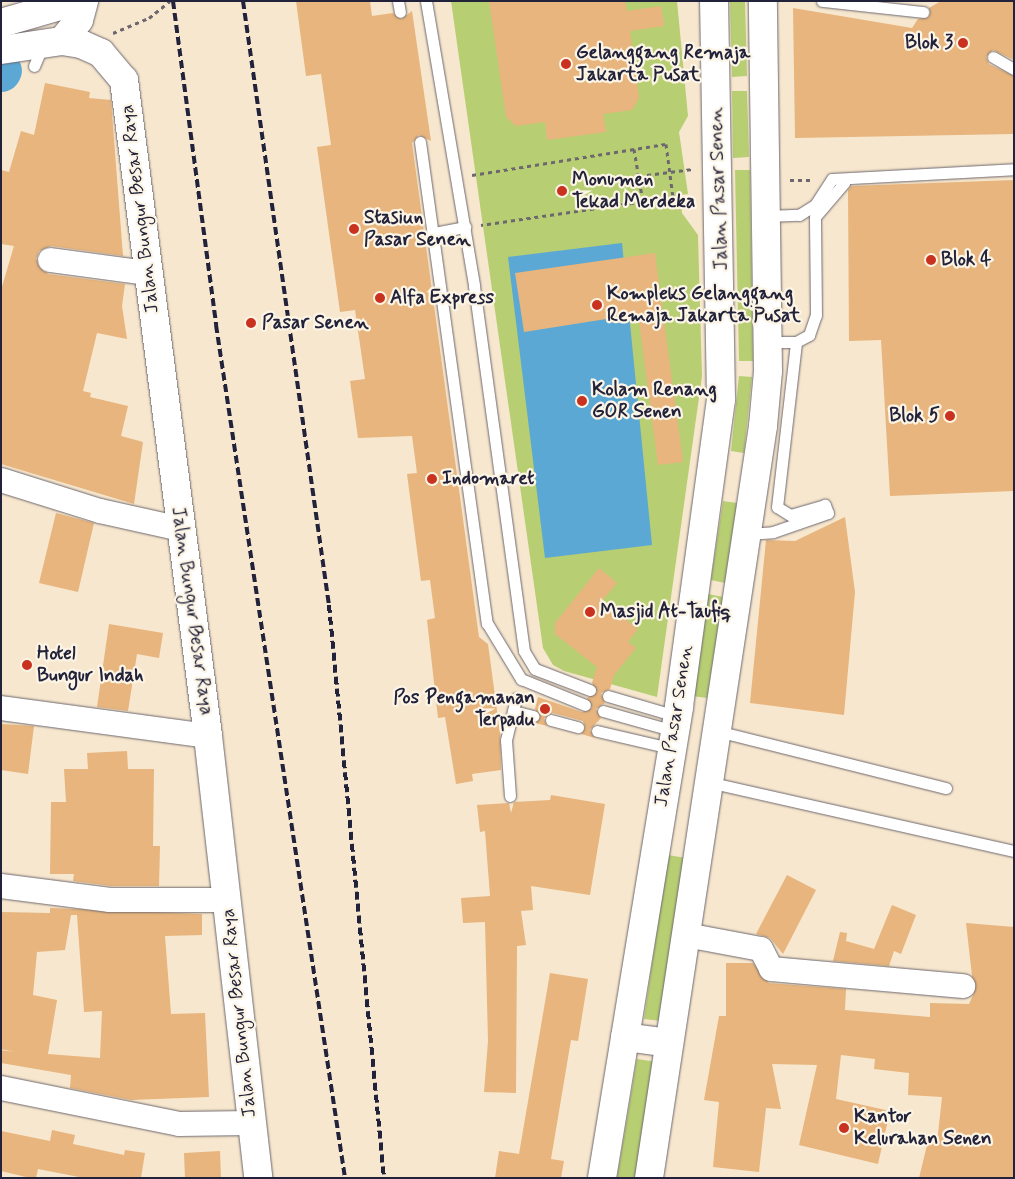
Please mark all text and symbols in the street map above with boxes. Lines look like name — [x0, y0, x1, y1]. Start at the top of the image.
place label: Blok 3 — [905, 32, 953, 54]
marker: Blok 3 — [957, 37, 969, 49]
place label: Gelanggang Remaja Jakarta Pusat — [576, 42, 748, 86]
marker: Gelanggang Remaja Jakarta Pusat — [560, 58, 572, 70]
street label: Jalan Bungur Besar Raya — [116, 104, 164, 314]
street label: Jalan Pasar Senen — [705, 108, 733, 270]
place label: Monumen Tekad Merdeka — [572, 169, 697, 213]
marker: Monumen Tekad Merdeka — [556, 185, 568, 197]
place label: Stasiun Pasar Senen — [364, 207, 470, 251]
marker: Stasiun Pasar Senen — [348, 223, 360, 235]
place label: Blok 4 — [941, 249, 991, 271]
marker: Blok 4 — [925, 254, 937, 266]
place label: Kompleks Gelanggang Remaja Jakarta Pusat — [607, 283, 800, 327]
place label: Alfa Express — [390, 287, 494, 309]
marker: Alfa Express — [374, 292, 386, 304]
marker: Kompleks Gelanggang Remaja Jakarta Pusat — [591, 299, 603, 311]
place label: Pasar Senen — [262, 312, 368, 334]
marker: Pasar Senen — [244, 316, 258, 330]
place label: Kolam Renang GOR Senen — [592, 379, 716, 423]
marker: Kolam Renang GOR Senen — [576, 395, 588, 407]
place label: Blok 5 — [889, 405, 940, 427]
marker: Blok 5 — [944, 410, 956, 422]
place label: Indomaret — [442, 468, 534, 490]
marker: Indomaret — [426, 473, 438, 485]
street label: Jalan Bungur Besar Raya — [166, 506, 218, 716]
place label: Masjid At-Taufiq — [600, 601, 735, 623]
marker: Masjid At-Taufiq — [584, 606, 596, 618]
place label: Hotel Bungur Indah — [37, 643, 145, 687]
street label: Jalan Pasar Senen — [650, 645, 698, 807]
marker: Hotel Bungur Indah — [21, 659, 33, 671]
place label: Pos Pengamanan Terpadu — [394, 687, 535, 731]
marker: Pos Pengamanan Terpadu — [539, 703, 551, 715]
street label: Jalan Bungur Besar Raya — [217, 908, 261, 1118]
place label: Kantor Kelurahan Senen — [854, 1106, 997, 1150]
marker: Kantor Kelurahan Senen — [838, 1122, 850, 1134]

